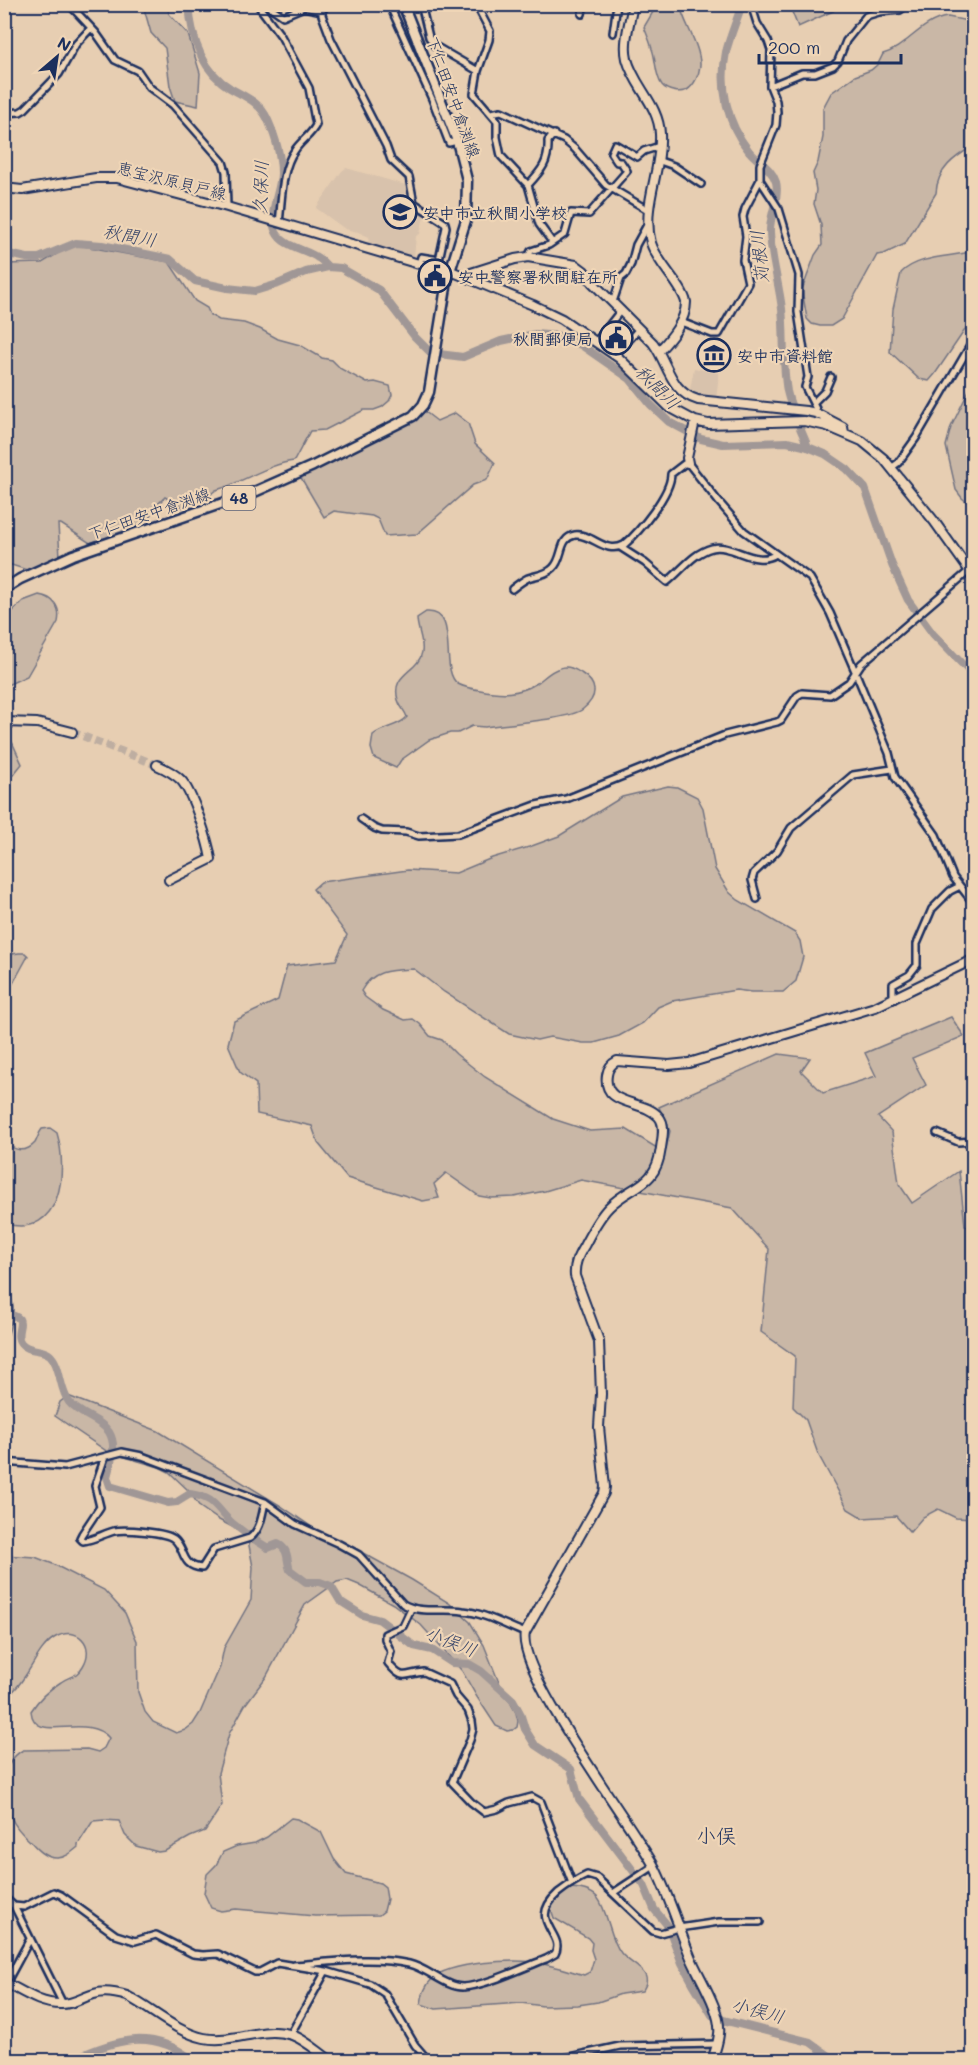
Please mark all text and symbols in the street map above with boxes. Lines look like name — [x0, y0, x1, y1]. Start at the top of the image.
north arrow — [27, 27, 87, 87]
scale bar — [759, 27, 902, 65]
text: N — [54, 31, 75, 56]
street label: 下仁田安中倉渕線 — [422, 33, 486, 161]
text: 200 m — [768, 35, 820, 59]
street label: 恵宝沢原貝戸線 — [115, 156, 229, 204]
water label: 久保川 — [247, 160, 273, 214]
school or university icon: 安中市立秋間小学校 — [382, 194, 418, 230]
place label: 安中市立秋間小学校 — [423, 202, 567, 223]
water label: 秋間川 — [101, 218, 159, 252]
water label: 苅根川 — [744, 229, 774, 285]
public building icon: 安中警察署秋間駐在所 — [417, 258, 453, 294]
place label: 安中警察署秋間駐在所 — [458, 266, 618, 287]
public building icon: 秋間郵便局 — [598, 320, 634, 356]
place label: 秋間郵便局 — [513, 328, 593, 349]
museum icon: 安中市資料館 — [696, 337, 732, 373]
place label: 安中市資料館 — [737, 345, 833, 366]
water label: 秋間川 — [630, 359, 686, 415]
street label: 下仁田安中倉渕線 — [85, 482, 213, 544]
road number: 48 — [222, 486, 256, 510]
water label: 小俣川 — [421, 1620, 481, 1662]
district label: 小俣 — [696, 1822, 736, 1848]
water label: 小俣川 — [729, 1991, 787, 2029]

